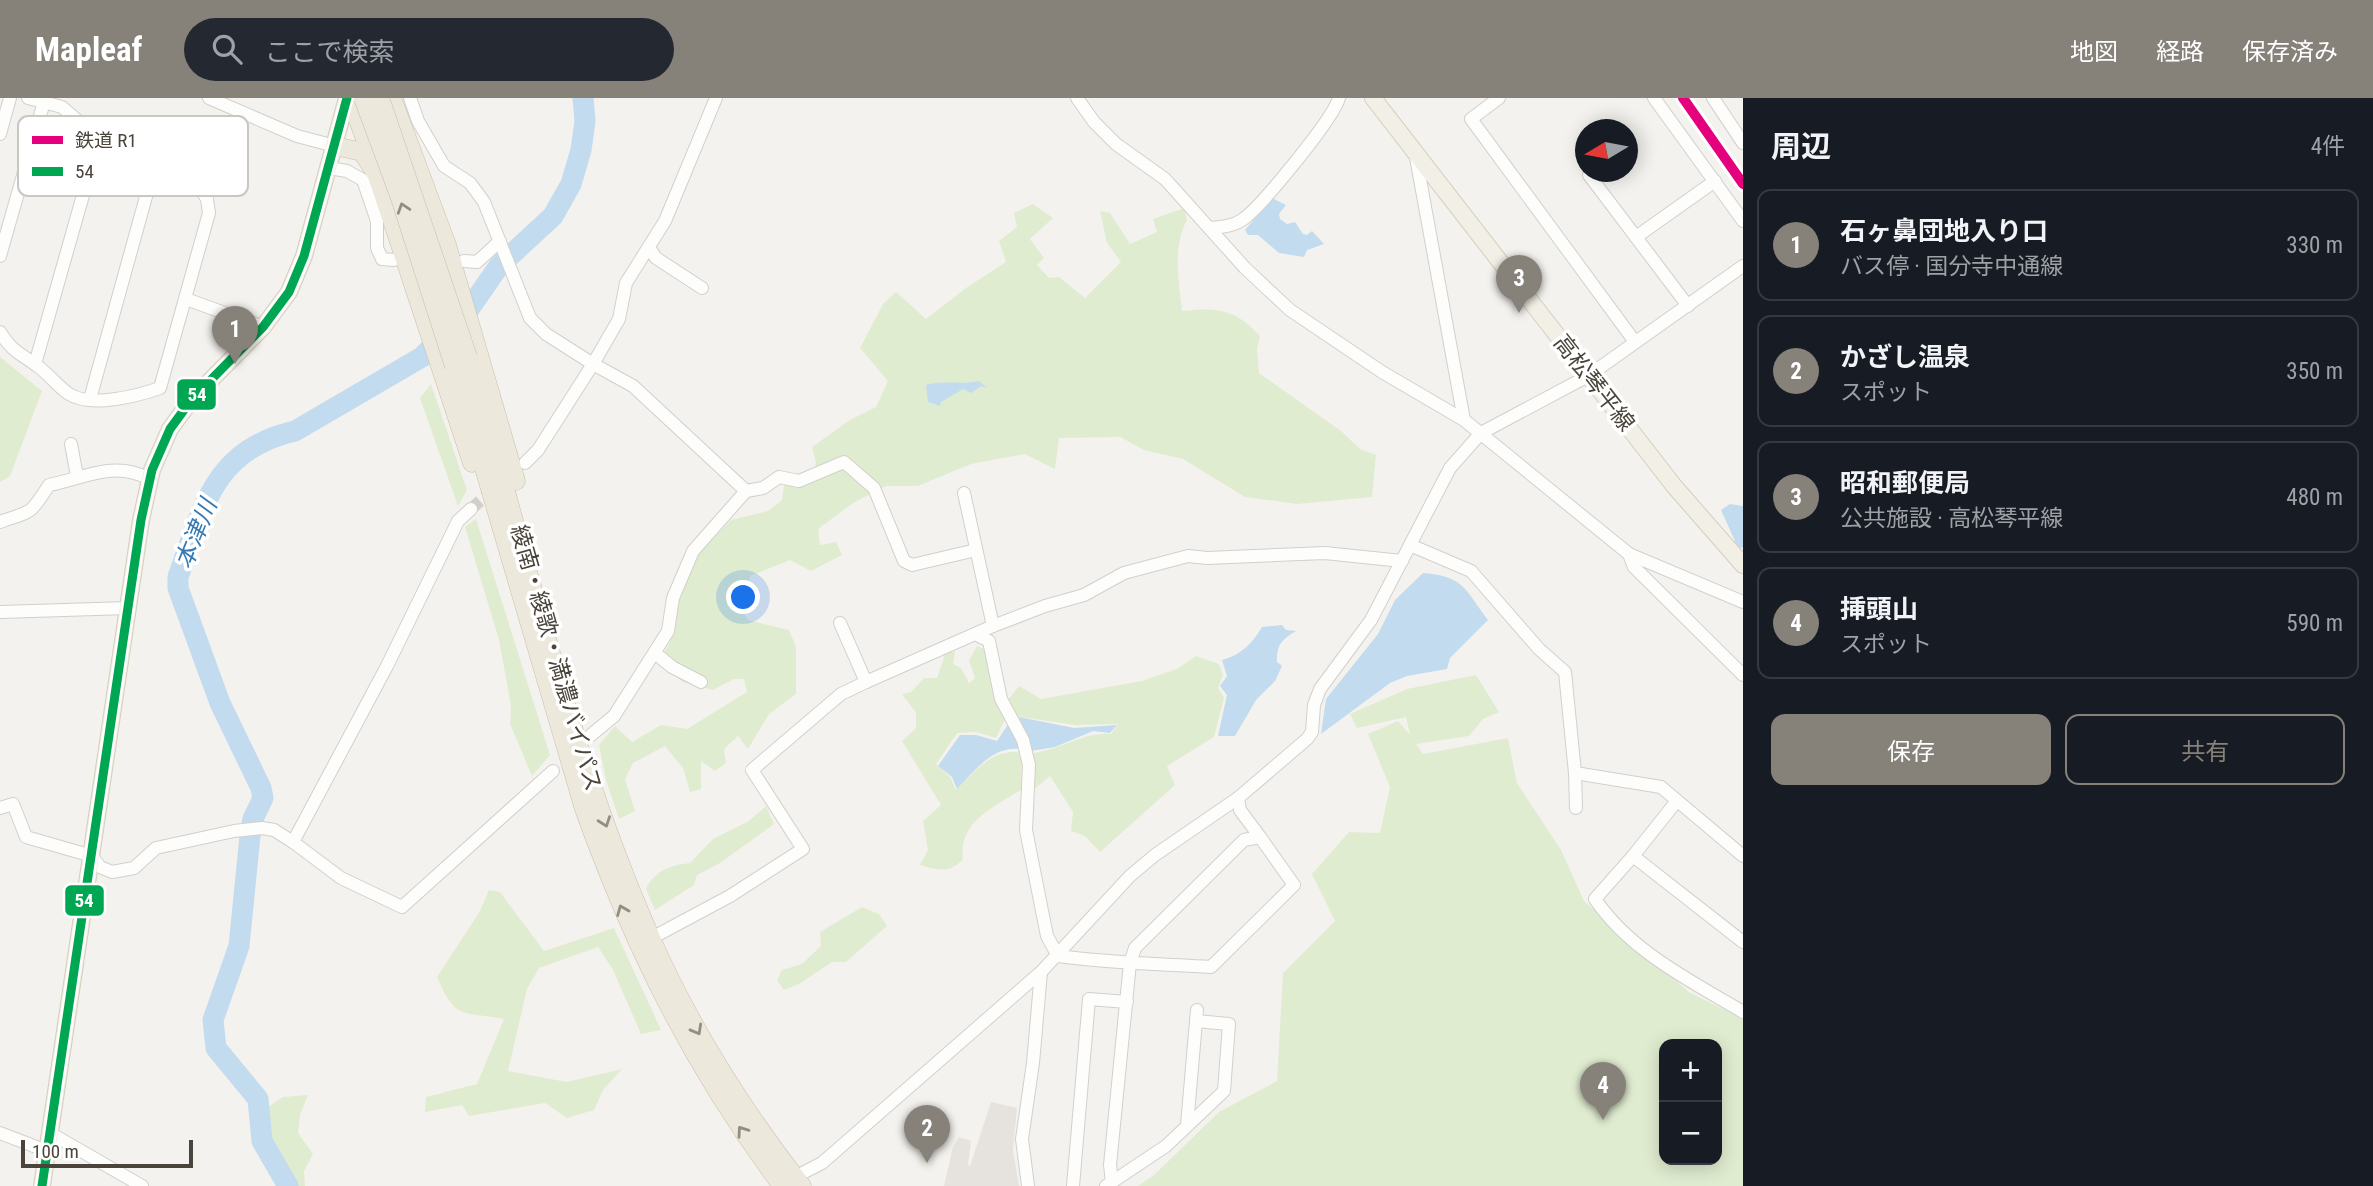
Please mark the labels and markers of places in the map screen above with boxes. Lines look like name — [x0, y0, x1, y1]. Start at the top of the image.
pin: 3 — [1496, 255, 1542, 313]
pin: 1 — [212, 306, 258, 364]
pin: 4 — [1580, 1062, 1626, 1120]
pin: 2 — [904, 1105, 950, 1163]

